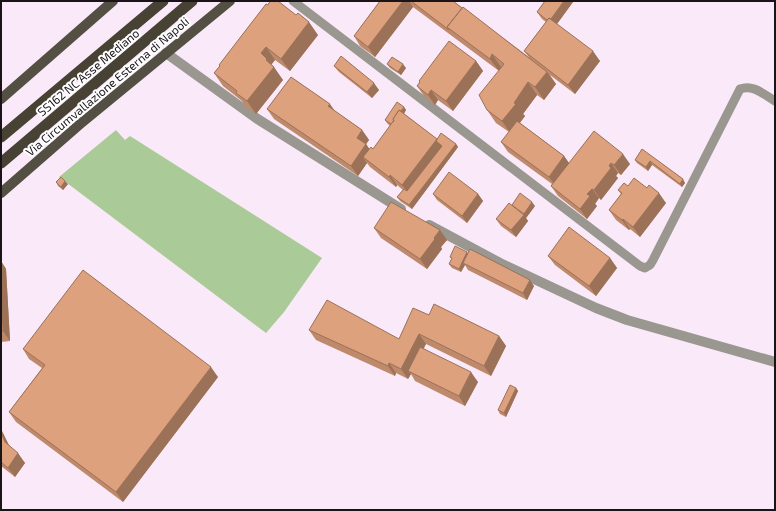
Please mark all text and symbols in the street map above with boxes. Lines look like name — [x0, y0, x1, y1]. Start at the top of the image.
street label: Via Circumvallazione Esterna di Napoli — [23, 14, 191, 158]
street label: SS162 NC Asse Mediano — [34, 25, 142, 119]

